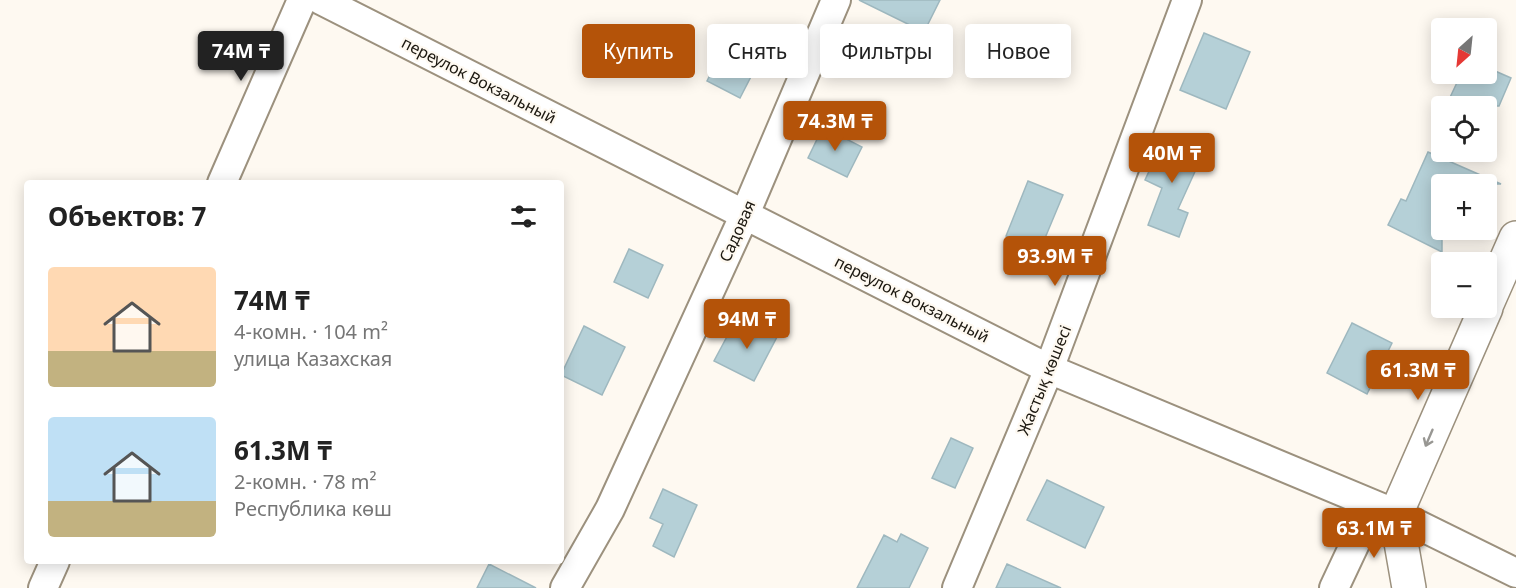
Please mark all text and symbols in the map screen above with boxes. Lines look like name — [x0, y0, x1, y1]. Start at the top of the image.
north arrow — [1431, 18, 1497, 84]
map controls — [1431, 18, 1497, 318]
chip: Купить — [582, 24, 695, 78]
chip: Снять — [707, 24, 808, 78]
chip: Фильтры — [820, 24, 953, 78]
chip: Новое — [965, 24, 1071, 78]
pin: 74M ₸ — [199, 31, 283, 82]
street label: переулок Вокзальный — [398, 31, 560, 129]
text: 74M ₸ — [212, 37, 270, 64]
button: locate — [1431, 96, 1497, 162]
pin: 74.3M ₸ — [780, 101, 890, 152]
text: 74.3M ₸ — [797, 107, 873, 134]
pin: 40M ₸ — [1130, 133, 1214, 184]
text: 40M ₸ — [1143, 139, 1201, 166]
button: + — [1431, 174, 1497, 240]
street label: Садовая — [714, 197, 760, 265]
text: Объектов: 7 — [48, 198, 206, 234]
icon: filters — [507, 200, 540, 233]
pin: 93.9M ₸ — [1000, 236, 1110, 287]
text: 93.9M ₸ — [1017, 242, 1093, 269]
street label: переулок Вокзальный — [831, 250, 993, 348]
button: − — [1431, 252, 1497, 318]
text: 74M ₸ — [234, 282, 310, 318]
icon: home — [96, 291, 168, 363]
pin: 94M ₸ — [705, 299, 789, 350]
text: 94M ₸ — [718, 305, 776, 332]
text: 4-комн. · 104 m² — [234, 318, 388, 345]
street label: Жастық көшесі — [1012, 322, 1076, 438]
text: улица Казахская — [234, 345, 392, 372]
pin: 61.3M ₸ — [1363, 350, 1473, 401]
text: 61.3M ₸ — [1380, 356, 1456, 383]
one-way arrow — [1423, 429, 1434, 447]
text: 61.3M ₸ — [234, 432, 332, 468]
icon: home — [96, 441, 168, 513]
text: 2-комн. · 78 m² — [234, 468, 377, 495]
text: Республика көш — [234, 495, 392, 522]
pin: 63.1M ₸ — [1319, 508, 1429, 559]
text: 63.1M ₸ — [1336, 514, 1412, 541]

